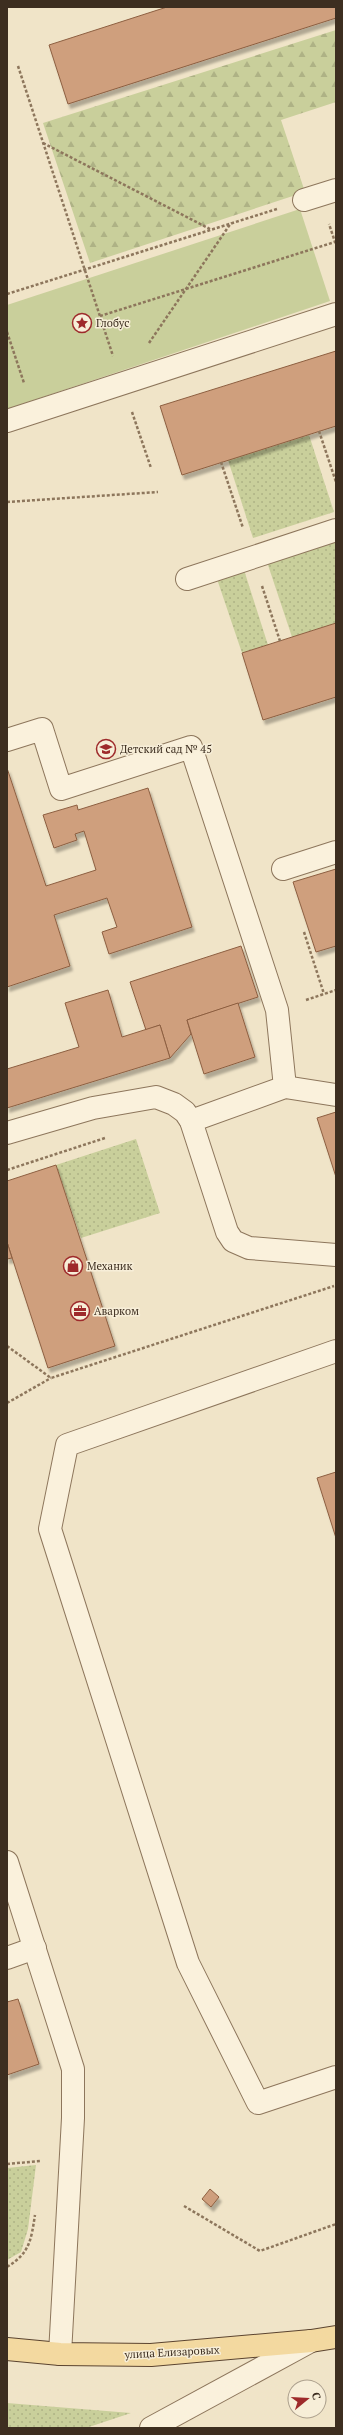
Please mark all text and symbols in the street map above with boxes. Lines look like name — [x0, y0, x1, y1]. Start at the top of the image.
place icon: Глобус — [71, 312, 93, 334]
place label: Глобус — [96, 316, 129, 330]
school or university icon: Детский сад № 45 — [95, 738, 117, 760]
place label: Детский сад № 45 — [120, 742, 212, 756]
shop icon: Механик — [62, 1255, 84, 1277]
place label: Механик — [87, 1259, 133, 1273]
office icon: Аварком — [69, 1300, 91, 1322]
place label: Аварком — [94, 1304, 139, 1318]
street label: улица Елизаровых — [123, 2343, 220, 2362]
north arrow — [287, 2379, 327, 2419]
text: С — [309, 2390, 324, 2401]

